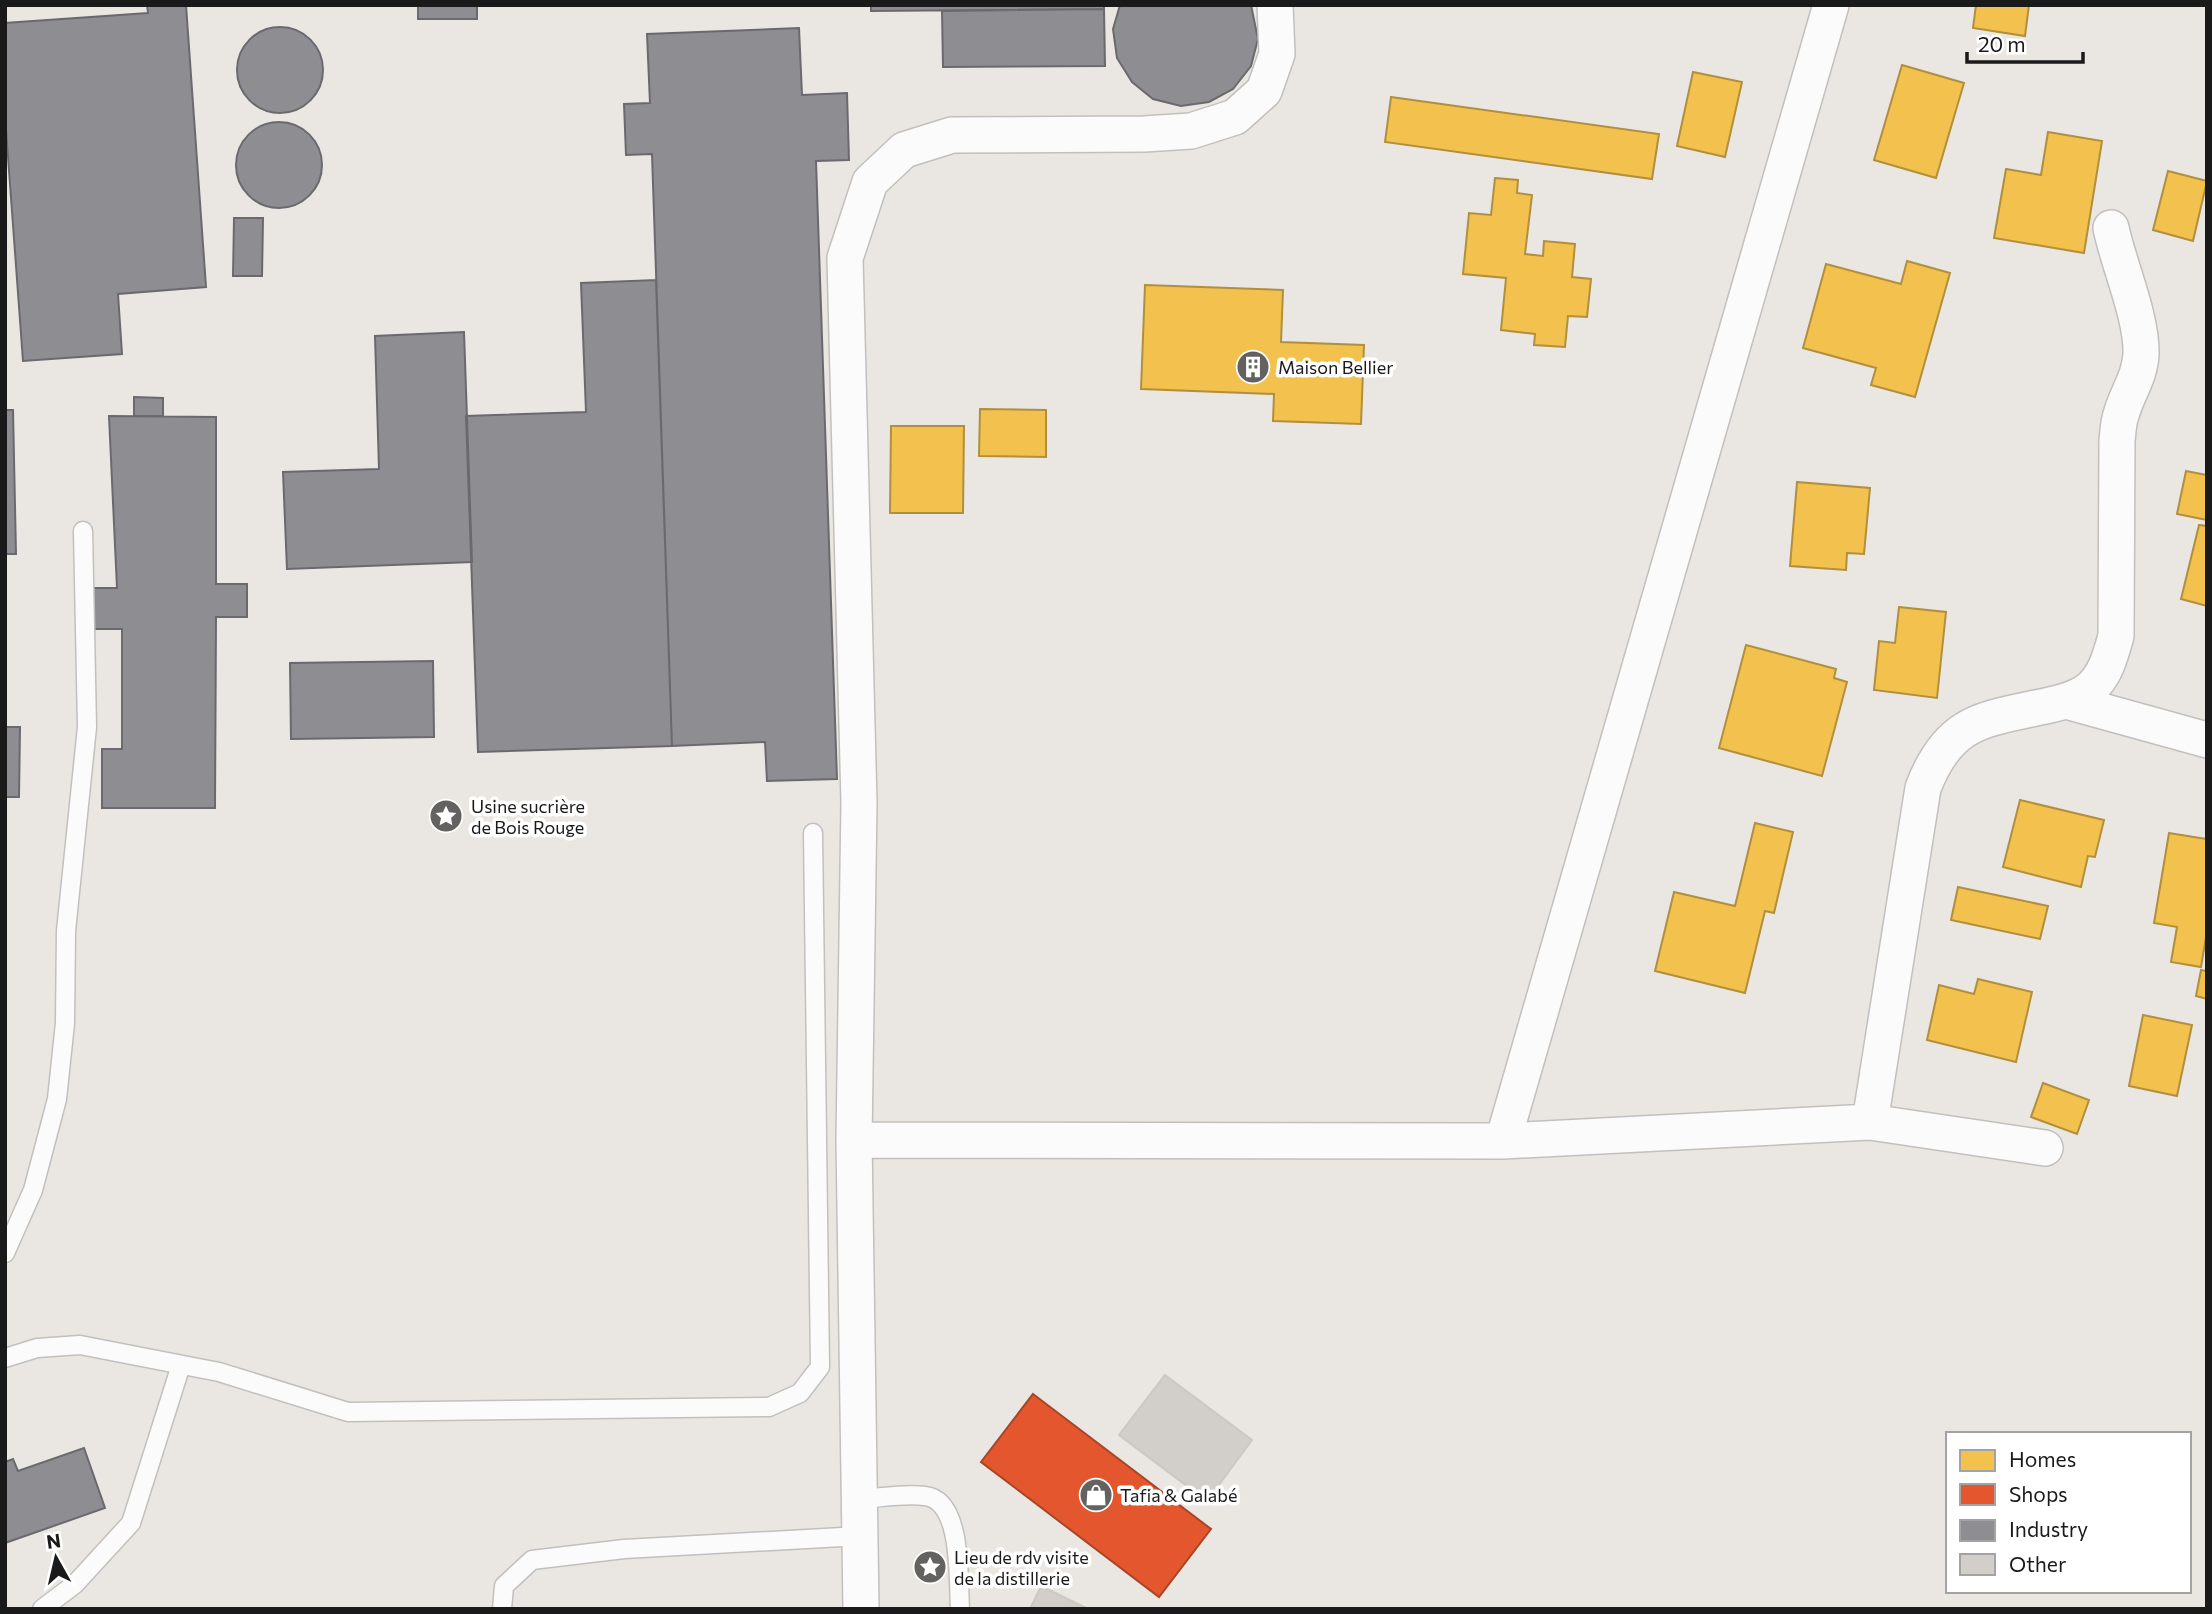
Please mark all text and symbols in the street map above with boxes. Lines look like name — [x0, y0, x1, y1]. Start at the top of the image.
scale bar — [1967, 21, 2082, 65]
text: 20 m — [1978, 31, 2026, 56]
building icon: Maison Bellier — [1234, 348, 1272, 386]
place label: Maison Bellier — [1278, 356, 1393, 378]
place label: Usine sucrière de Bois Rouge — [471, 795, 585, 838]
place icon: Usine sucrière de Bois Rouge — [427, 797, 465, 835]
legend — [1946, 1432, 2191, 1593]
text: Homes — [2009, 1446, 2076, 1471]
shop icon: Tafia & Galabé — [1077, 1476, 1115, 1514]
text: Shops — [2009, 1481, 2068, 1506]
place label: Tafia & Galabé — [1120, 1484, 1237, 1506]
text: Industry — [2009, 1516, 2088, 1541]
north arrow — [21, 1523, 91, 1593]
text: N — [45, 1528, 62, 1553]
place label: Lieu de rdv visite de la distillerie — [954, 1546, 1089, 1589]
place icon: Lieu de rdv visite de la distillerie — [911, 1548, 949, 1586]
text: Other — [2009, 1551, 2066, 1576]

